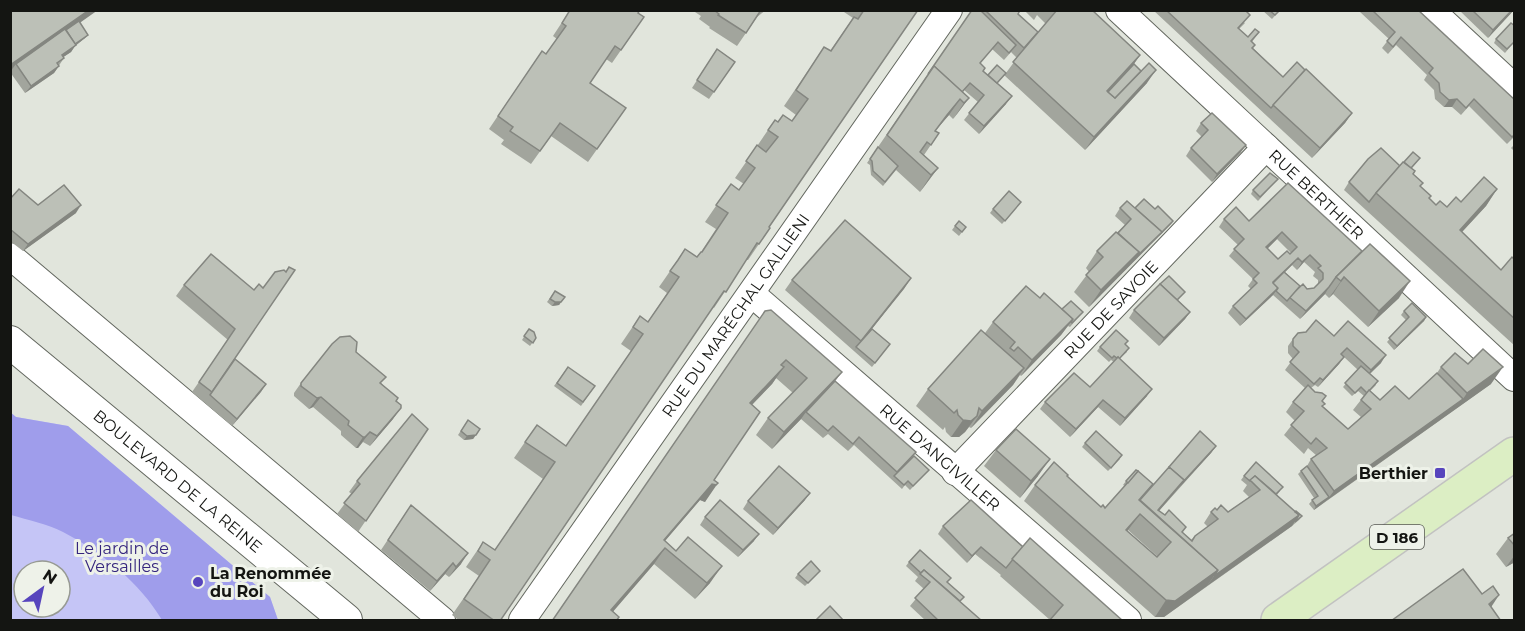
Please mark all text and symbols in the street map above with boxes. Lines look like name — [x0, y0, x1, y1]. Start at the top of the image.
street label: RUE BERTHIER — [1265, 145, 1368, 243]
street label: RUE DU MARÉCHAL GALLIENI — [658, 210, 813, 421]
street label: RUE DE SAVOIE — [1059, 257, 1162, 362]
street label: RUE D'ANGIVILLER — [876, 400, 1004, 514]
street label: BOULEVARD DE LA REINE — [90, 406, 266, 556]
place label: Berthier — [1359, 464, 1428, 483]
marker: Berthier — [1433, 466, 1447, 480]
road number: D 186 — [1370, 525, 1424, 549]
park label: Le jardin de Versailles — [75, 539, 169, 576]
north arrow — [12, 559, 72, 619]
place label: La Renommée du Roi — [210, 564, 331, 601]
text: N — [39, 565, 60, 588]
marker: La Renommée du Roi — [191, 575, 205, 589]

